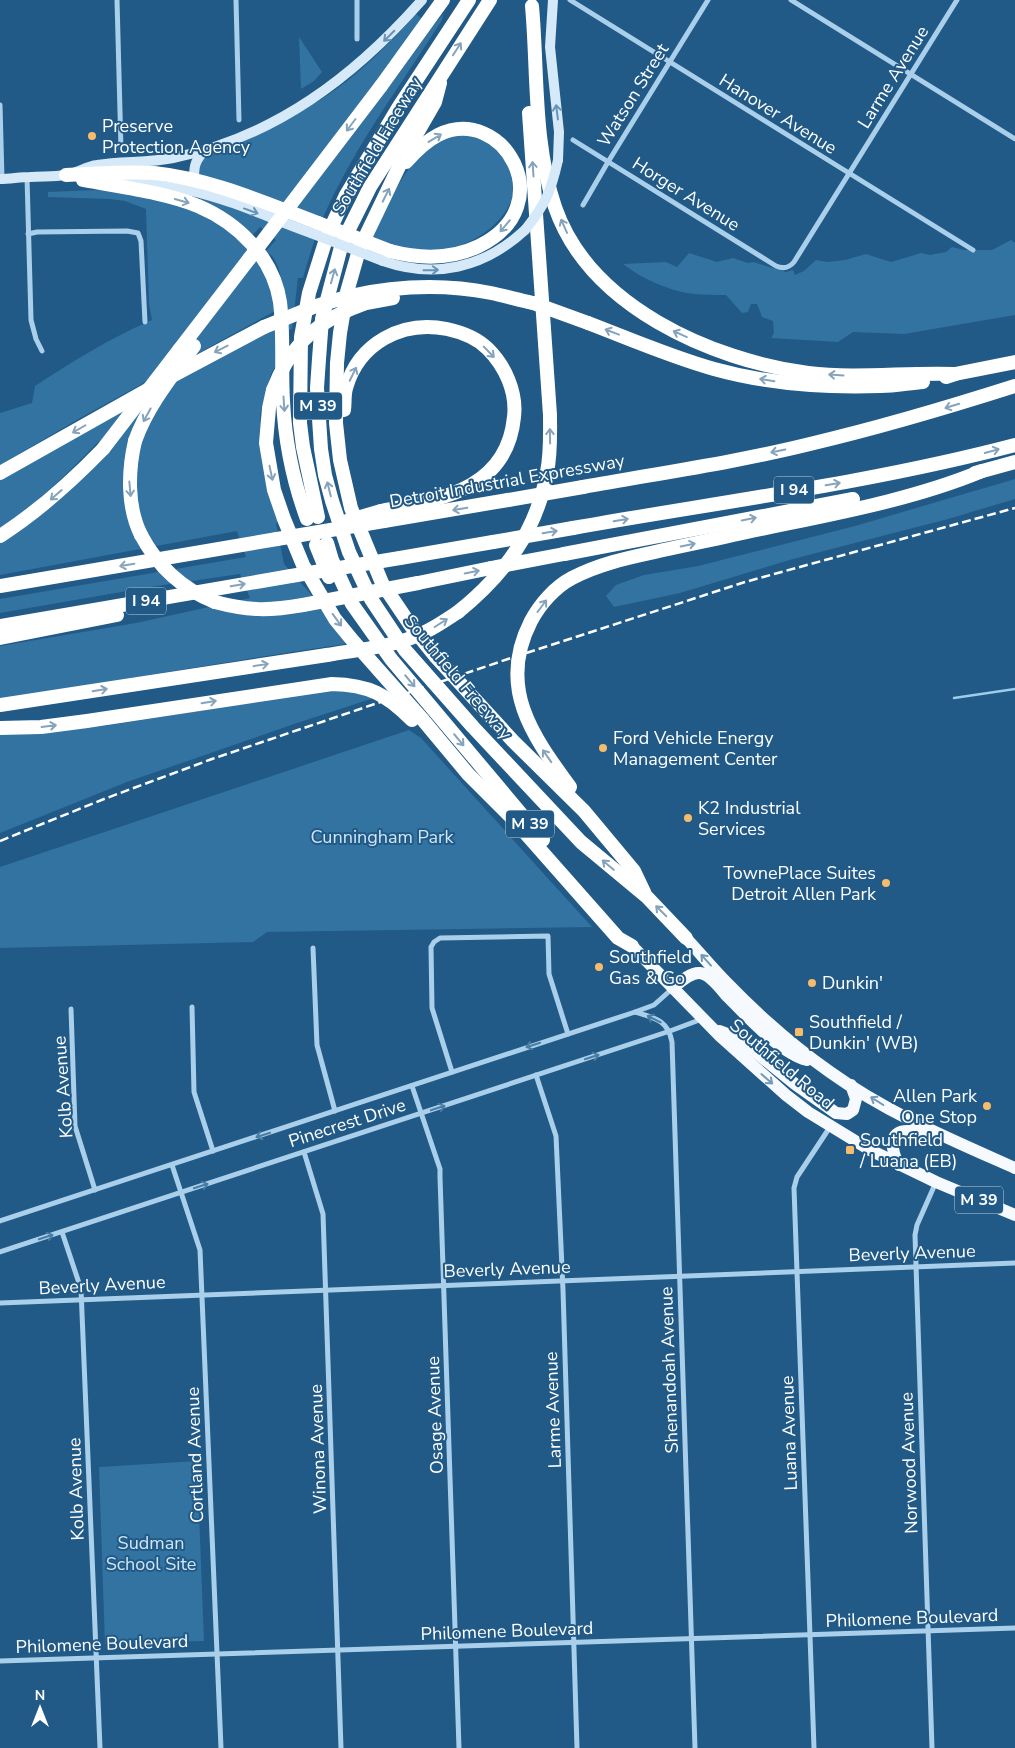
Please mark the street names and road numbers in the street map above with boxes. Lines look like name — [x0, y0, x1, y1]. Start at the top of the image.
street label: Larme Avenue — [852, 21, 934, 133]
street label: Watson Street — [592, 38, 675, 151]
street label: Hanover Avenue — [715, 68, 841, 160]
street label: Southfield Freeway — [326, 72, 428, 219]
street label: Horger Avenue — [628, 151, 744, 237]
road number: M 39 — [294, 392, 342, 420]
street label: Detroit Industrial Expressway — [388, 448, 627, 514]
road number: I 94 — [774, 476, 814, 504]
road number: I 94 — [126, 588, 166, 614]
street label: Southfield Freeway — [399, 609, 518, 745]
road number: M 39 — [506, 811, 554, 838]
street label: Southfield Road — [725, 1013, 839, 1115]
street label: Kolb Avenue — [47, 1035, 79, 1139]
street label: Pinecrest Drive — [285, 1093, 409, 1153]
road number: M 39 — [955, 1186, 1003, 1214]
street label: Beverly Avenue — [848, 1239, 976, 1267]
street label: Beverly Avenue — [443, 1255, 571, 1283]
street label: Beverly Avenue — [38, 1270, 166, 1300]
street label: Shenandoah Avenue — [654, 1286, 684, 1454]
street label: Larme Avenue — [539, 1351, 567, 1469]
street label: Osage Avenue — [421, 1356, 449, 1474]
street label: Luana Avenue — [775, 1375, 803, 1491]
street label: Winona Avenue — [304, 1384, 332, 1514]
street label: Cortland Avenue — [181, 1387, 209, 1523]
street label: Norwood Avenue — [895, 1392, 923, 1534]
street label: Kolb Avenue — [62, 1437, 90, 1541]
street label: Philomene Boulevard — [825, 1603, 999, 1633]
street label: Philomene Boulevard — [420, 1616, 594, 1646]
street label: Philomene Boulevard — [15, 1629, 189, 1659]

